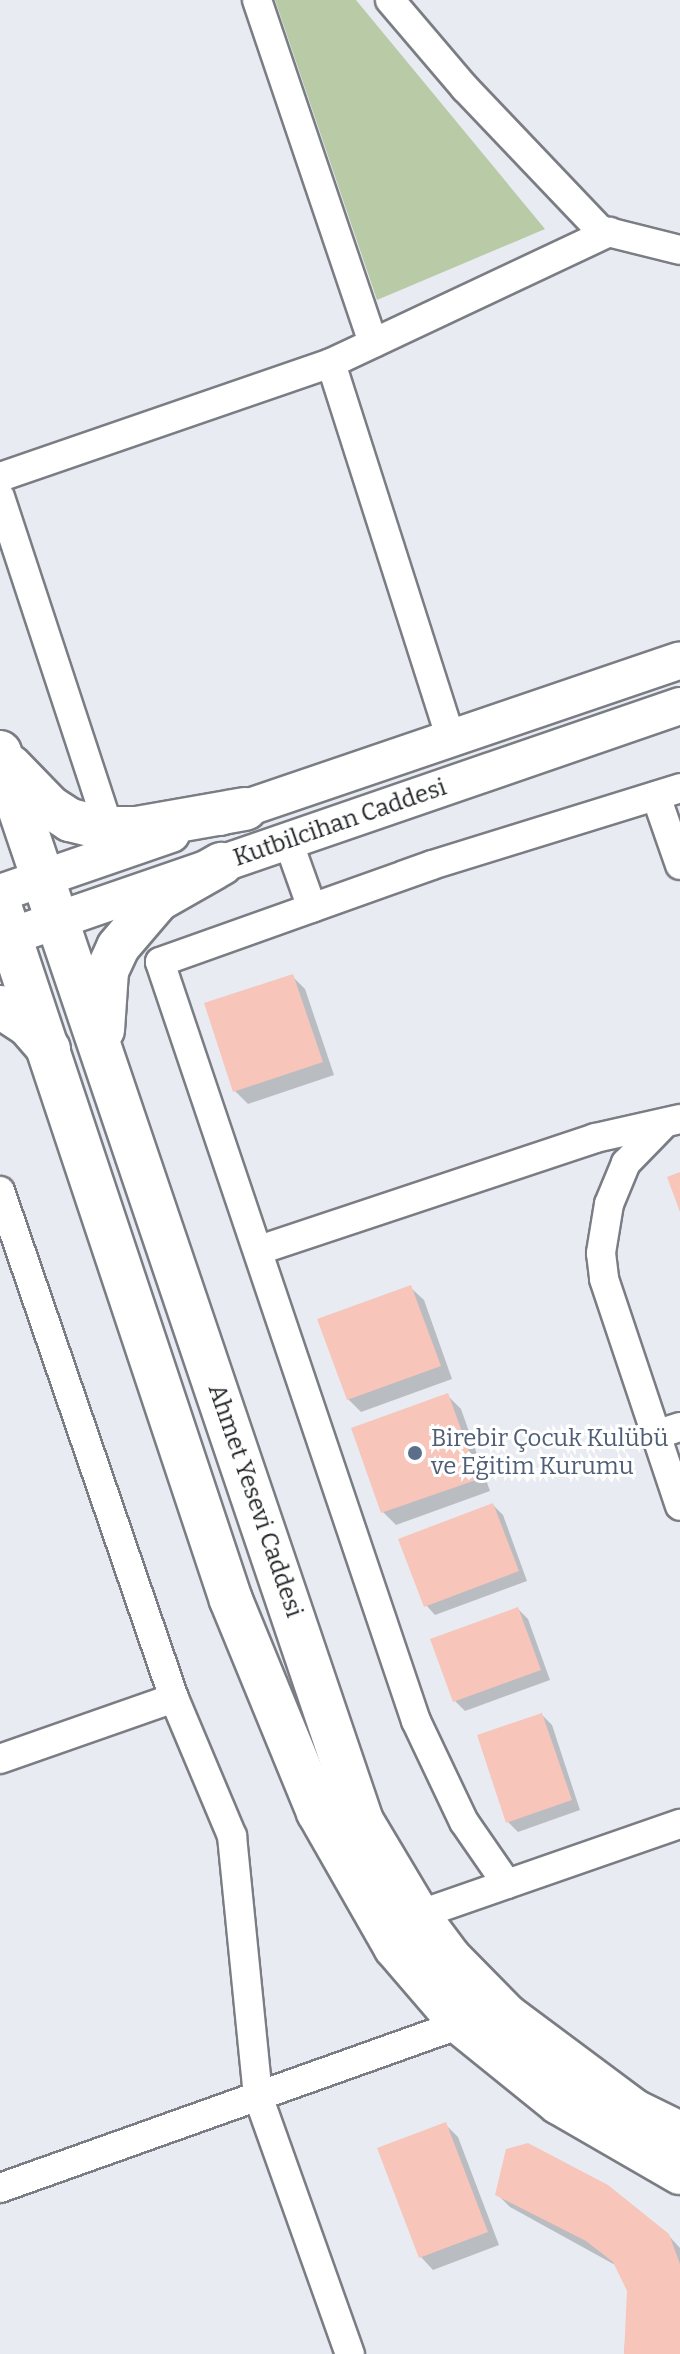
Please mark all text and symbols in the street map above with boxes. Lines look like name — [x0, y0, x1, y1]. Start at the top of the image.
street label: Kutbilcihan Caddesi — [230, 773, 450, 873]
street label: Ahmet Yesevi Caddesi — [202, 1381, 308, 1621]
place label: Birebir Çocuk Kulübü ve Eğitim Kurumu — [431, 1425, 668, 1481]
marker: Birebir Çocuk Kulübü ve Eğitim Kurumu — [406, 1444, 424, 1462]

